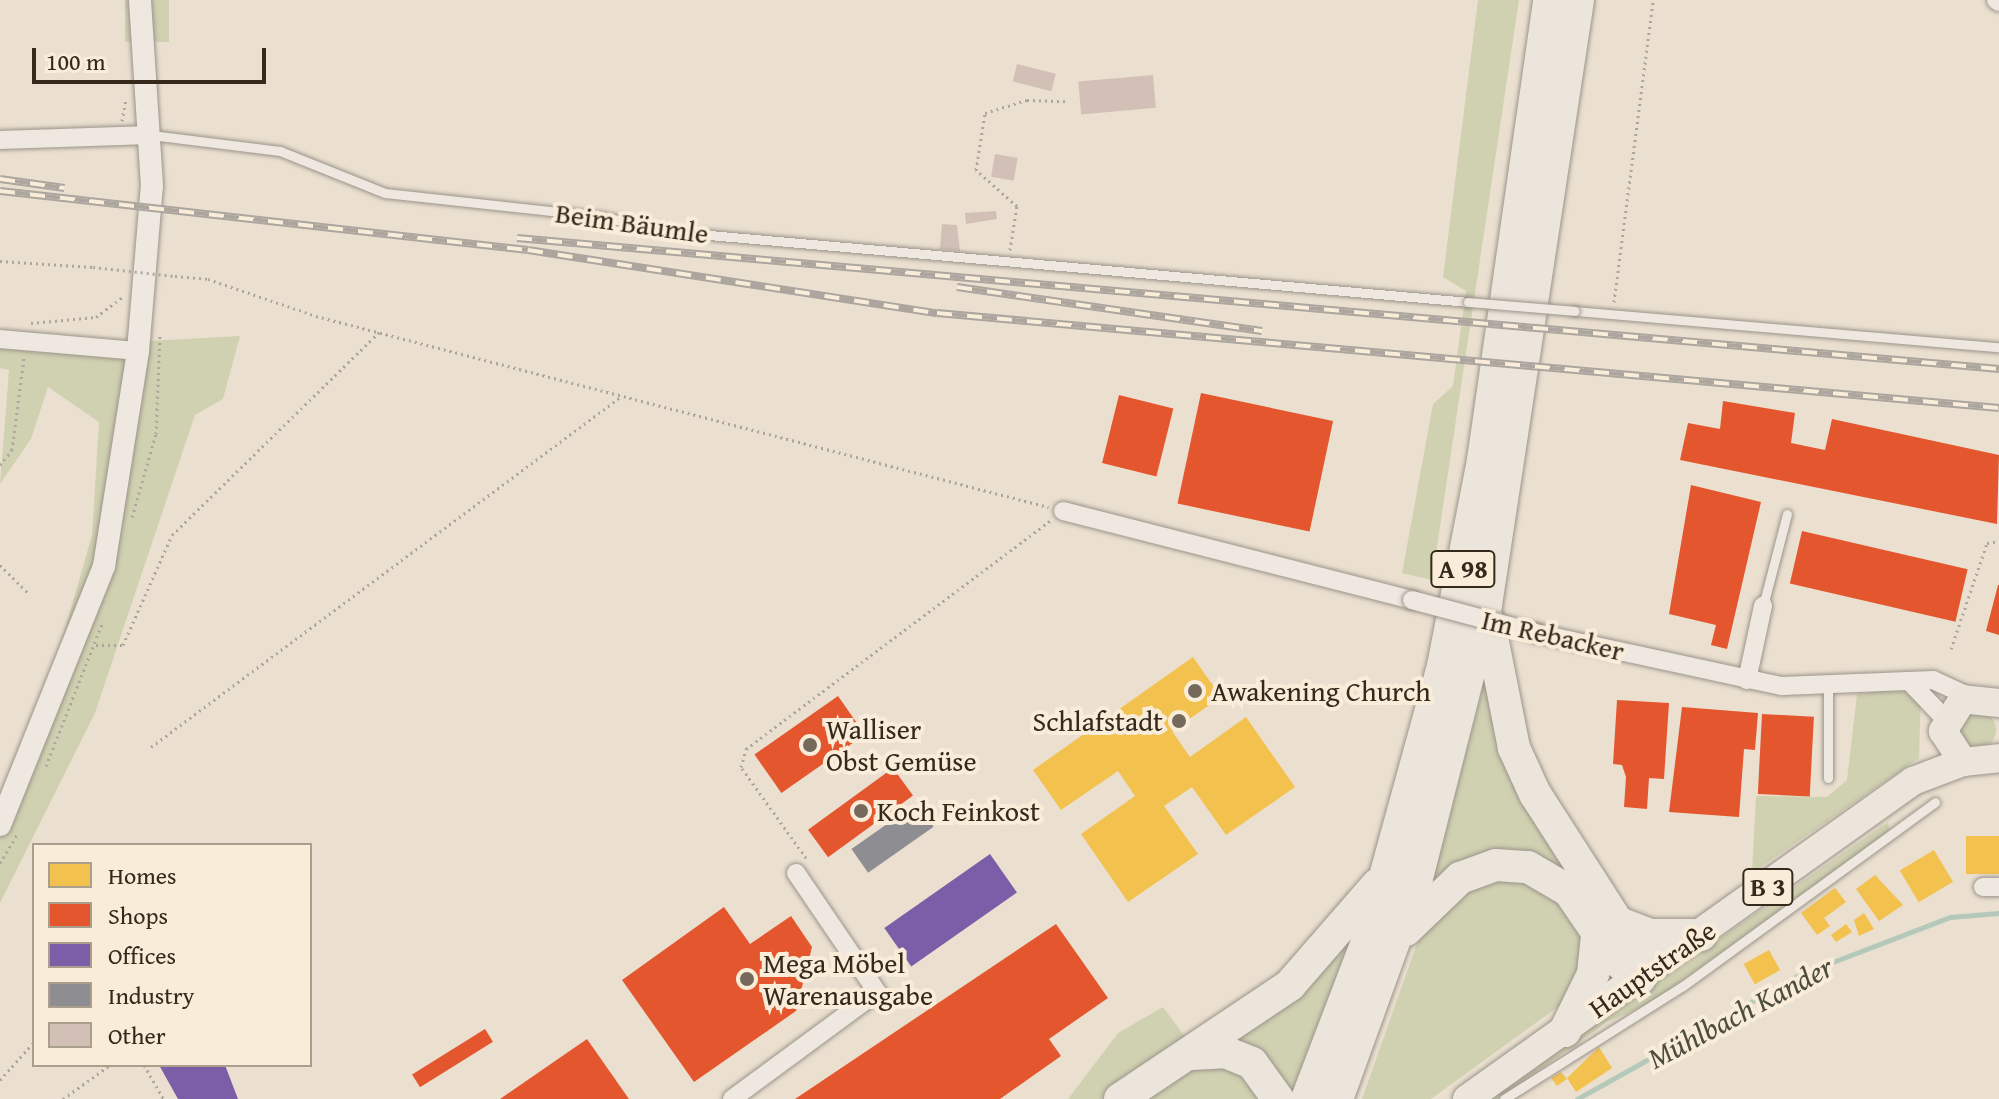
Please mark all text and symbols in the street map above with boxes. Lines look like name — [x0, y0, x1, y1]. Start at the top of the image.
scale bar — [36, 32, 270, 82]
text: 100 m — [46, 44, 106, 79]
street label: Beim Bäumle — [553, 196, 711, 250]
road number: A 98 — [1429, 547, 1497, 591]
street label: Im Rebacker — [1479, 602, 1627, 668]
place label: Awakening Church — [1211, 674, 1431, 708]
marker: Awakening Church — [1186, 682, 1204, 700]
place label: Schlafstadt — [1032, 704, 1163, 738]
place label: Walliser Obst Gemüse — [826, 712, 977, 778]
marker: Schlafstadt — [1170, 712, 1188, 730]
marker: Walliser Obst Gemüse — [801, 736, 819, 754]
place label: Koch Feinkost — [877, 794, 1040, 828]
marker: Koch Feinkost — [852, 802, 870, 820]
legend — [32, 843, 312, 1067]
text: Homes — [108, 858, 177, 893]
road number: B 3 — [1742, 865, 1794, 909]
text: Shops — [108, 898, 168, 933]
street label: Hauptstraße — [1582, 913, 1722, 1025]
text: Offices — [108, 938, 176, 973]
place label: Mega Möbel Warenausgabe — [763, 946, 933, 1012]
water label: Mühlbach Kander — [1641, 948, 1839, 1076]
marker: Mega Möbel Warenausgabe — [738, 970, 756, 988]
text: Industry — [108, 978, 195, 1013]
text: Other — [108, 1018, 166, 1053]

